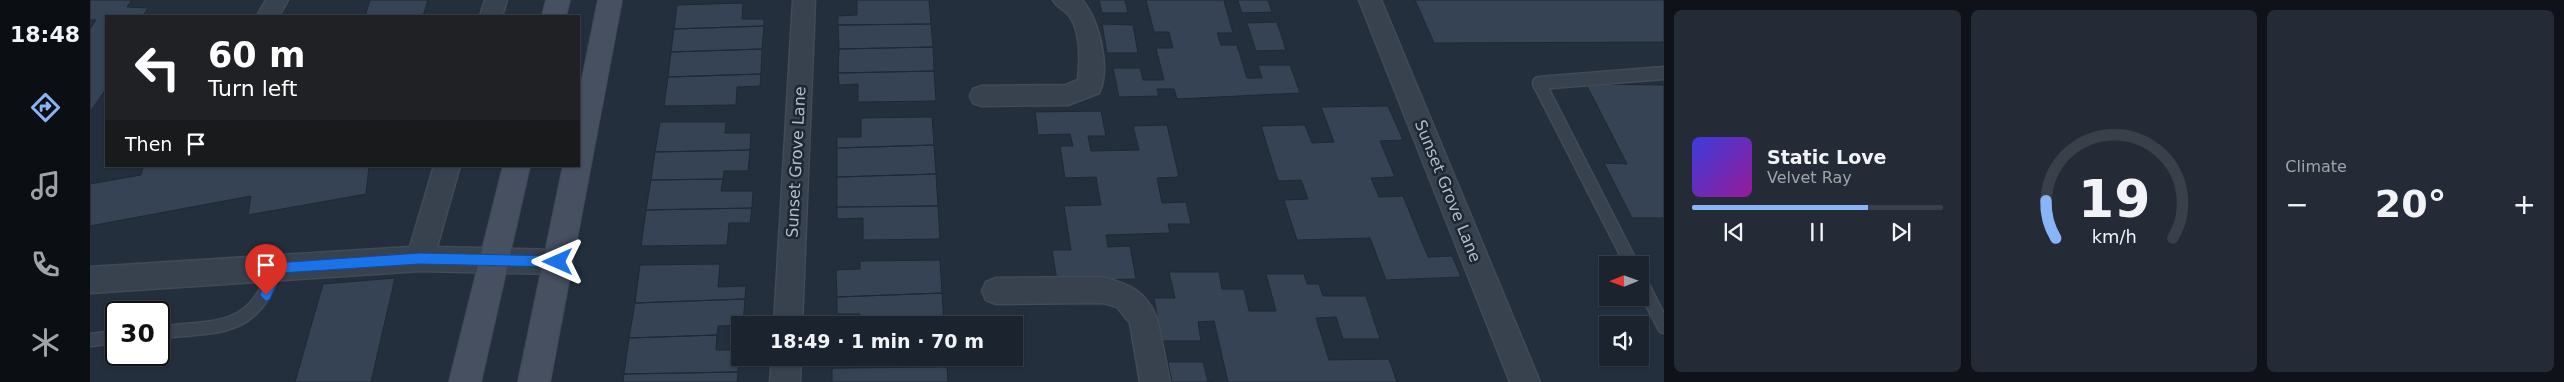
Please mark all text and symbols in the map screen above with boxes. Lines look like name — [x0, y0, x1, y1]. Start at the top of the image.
text: 18:48 — [10, 22, 80, 47]
icon: left — [125, 35, 190, 100]
text: 60 m — [208, 35, 305, 75]
text: Turn left — [208, 76, 297, 101]
street label: Sunset Grove Lane — [783, 86, 809, 238]
icon: directions — [28, 90, 63, 125]
street label: Sunset Grove Lane — [1411, 117, 1485, 265]
icon: arrive — [182, 130, 210, 158]
text: Then — [125, 133, 172, 155]
text: Static Love — [1767, 146, 1887, 168]
text: Climate — [2285, 157, 2347, 176]
icon: music — [28, 168, 63, 203]
text: Velvet Ray — [1767, 168, 1852, 187]
text: 19 — [2078, 169, 2150, 229]
text: 20° — [2375, 182, 2447, 226]
text: − — [2285, 188, 2309, 221]
text: + — [2513, 188, 2536, 221]
icon: previous — [1720, 218, 1748, 246]
icon: pause — [1803, 218, 1831, 246]
icon: next — [1887, 218, 1915, 246]
text: km/h — [2091, 226, 2137, 247]
position arrow — [531, 235, 583, 287]
pin — [245, 244, 287, 295]
icon: phone — [28, 247, 63, 282]
icon: arrive — [252, 251, 280, 279]
north arrow — [1599, 256, 1649, 306]
map controls — [1599, 256, 1649, 366]
speed limit sign: 30 — [105, 301, 170, 366]
button: sound — [1599, 316, 1649, 366]
icon: climate — [28, 325, 63, 360]
text: 18:49 · 1 min · 70 m — [770, 330, 984, 352]

